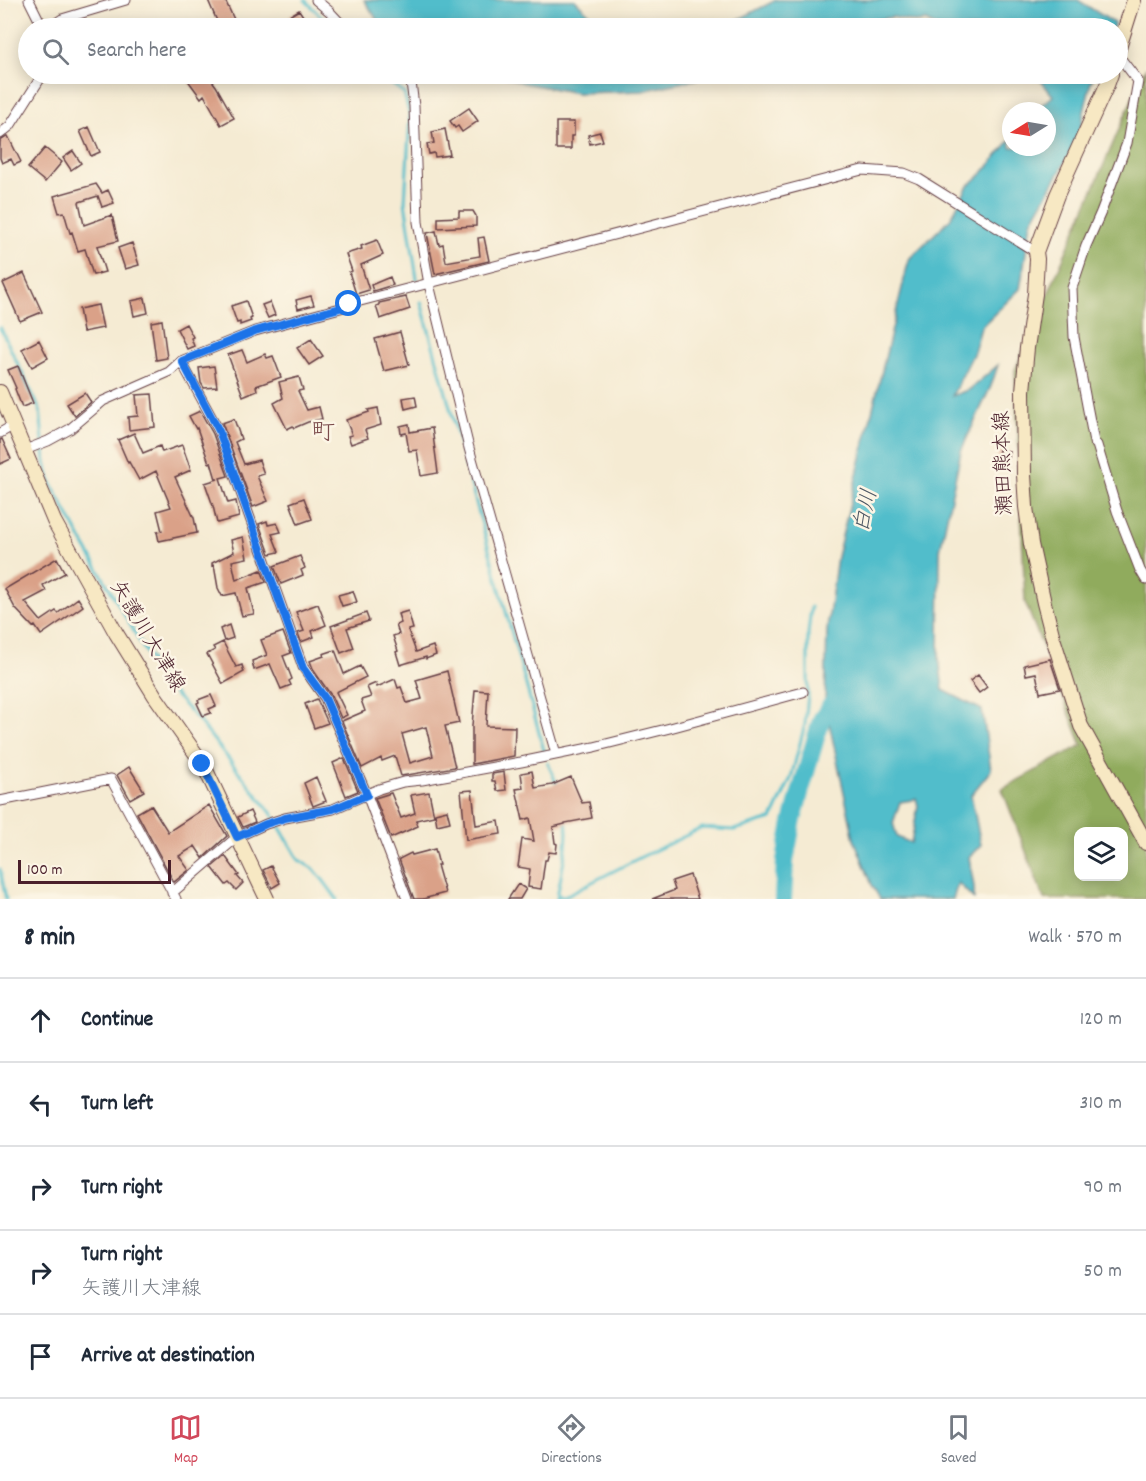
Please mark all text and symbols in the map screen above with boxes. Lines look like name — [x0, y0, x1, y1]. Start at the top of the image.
search box — [18, 18, 1128, 84]
icon: search — [39, 35, 72, 68]
text: Search here — [87, 36, 186, 67]
north arrow — [1002, 102, 1056, 156]
route start — [335, 290, 361, 316]
street label: 瀬田熊本線 — [988, 410, 1022, 516]
district label: 町 — [311, 417, 335, 451]
water label: 白川 — [847, 486, 887, 536]
street label: 矢護川大津線 — [101, 575, 191, 699]
route end — [188, 750, 214, 776]
map controls — [1074, 827, 1128, 881]
button: layers — [1074, 827, 1128, 881]
scale bar — [18, 857, 171, 884]
text: 100 m — [27, 859, 63, 882]
text: 8 min — [24, 920, 75, 957]
text: Walk · 570 m — [1028, 924, 1122, 952]
icon: ahead — [24, 1004, 57, 1037]
text: Continue — [81, 1005, 153, 1036]
text: 120 m — [1080, 1006, 1122, 1034]
icon: left — [24, 1088, 57, 1121]
text: Turn left — [81, 1089, 153, 1120]
text: 310 m — [1080, 1090, 1122, 1118]
icon: right — [24, 1172, 57, 1205]
text: Turn right — [81, 1173, 163, 1204]
text: 90 m — [1084, 1174, 1122, 1202]
text: Turn right — [81, 1240, 163, 1271]
icon: right — [24, 1256, 57, 1289]
text: 50 m — [1084, 1258, 1122, 1286]
text: 矢護川大津線 — [81, 1276, 201, 1304]
icon: arrive — [24, 1340, 57, 1373]
text: Arrive at destination — [81, 1341, 255, 1372]
tab: Map — [169, 1411, 202, 1470]
tab: Directions — [541, 1411, 602, 1470]
tab: Saved — [941, 1411, 977, 1470]

